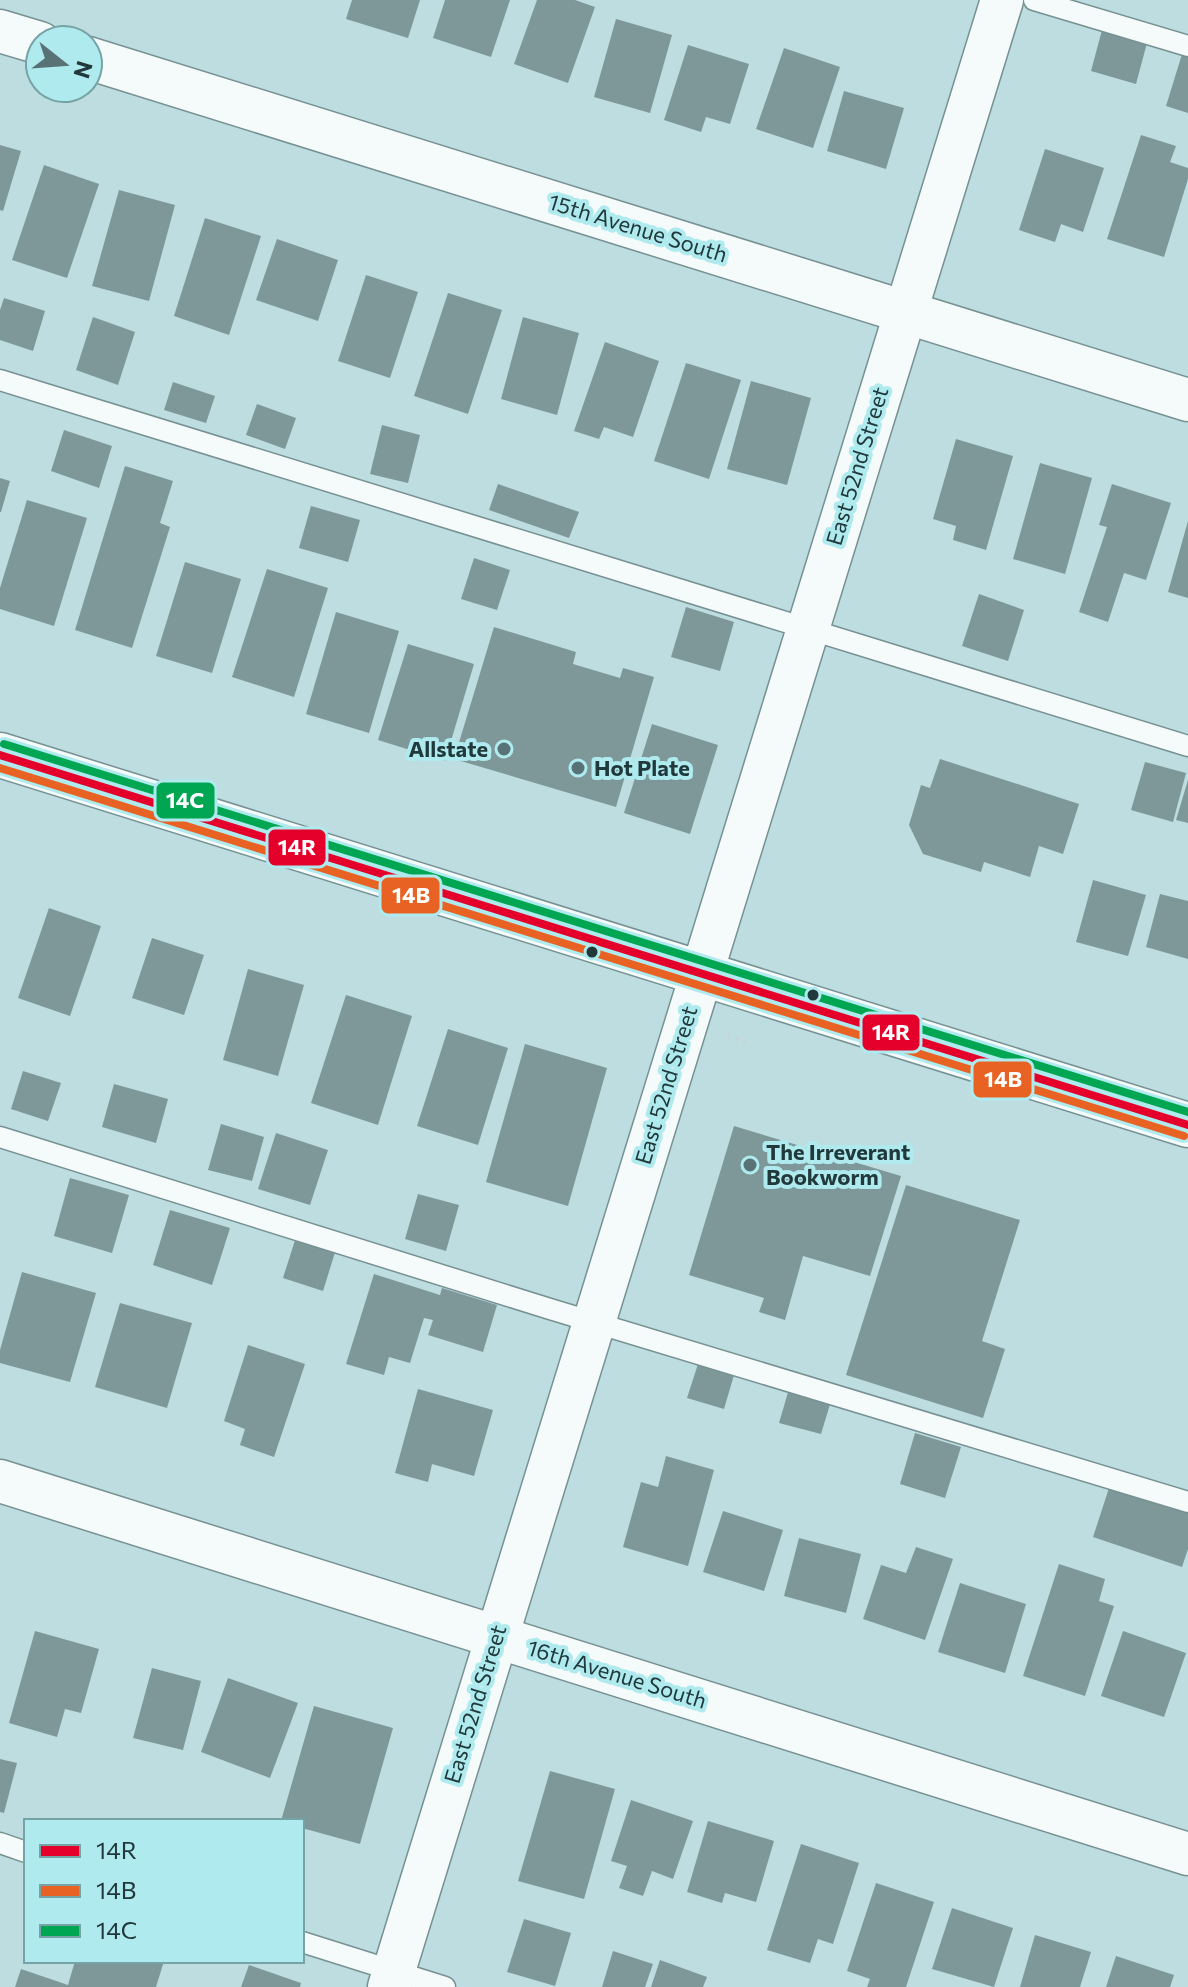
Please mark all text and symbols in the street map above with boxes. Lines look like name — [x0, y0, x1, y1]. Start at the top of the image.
north arrow — [24, 24, 104, 104]
text: N — [68, 58, 99, 82]
street label: 15th Avenue South — [546, 188, 731, 268]
street label: East 52nd Street — [820, 383, 893, 548]
place label: Allstate — [408, 735, 488, 762]
marker: Allstate — [495, 740, 513, 758]
place label: Hot Plate — [594, 754, 690, 781]
marker: Hot Plate — [569, 759, 587, 777]
line badge: 14C — [155, 781, 216, 820]
text: 14C — [166, 786, 204, 813]
line badge: 14R — [267, 828, 327, 867]
text: 14R — [278, 833, 316, 860]
line badge: 14B — [380, 876, 441, 915]
text: 14B — [392, 881, 430, 908]
unlabelled marker — [584, 944, 600, 960]
unlabelled marker — [805, 987, 821, 1003]
street label: East 52nd Street — [629, 1002, 702, 1167]
line badge: 14R — [861, 1013, 921, 1052]
text: 14R — [872, 1018, 910, 1045]
line badge: 14B — [972, 1060, 1033, 1099]
text: 14B — [984, 1065, 1022, 1092]
place label: The Irreverant Bookworm — [766, 1138, 910, 1190]
marker: The Irreverant Bookworm — [741, 1156, 759, 1174]
street label: East 52nd Street — [438, 1621, 511, 1786]
street label: 16th Avenue South — [524, 1633, 710, 1714]
legend — [24, 1819, 304, 1963]
text: 14R — [96, 1835, 137, 1864]
text: 14B — [96, 1875, 136, 1904]
text: 14C — [96, 1915, 137, 1944]

